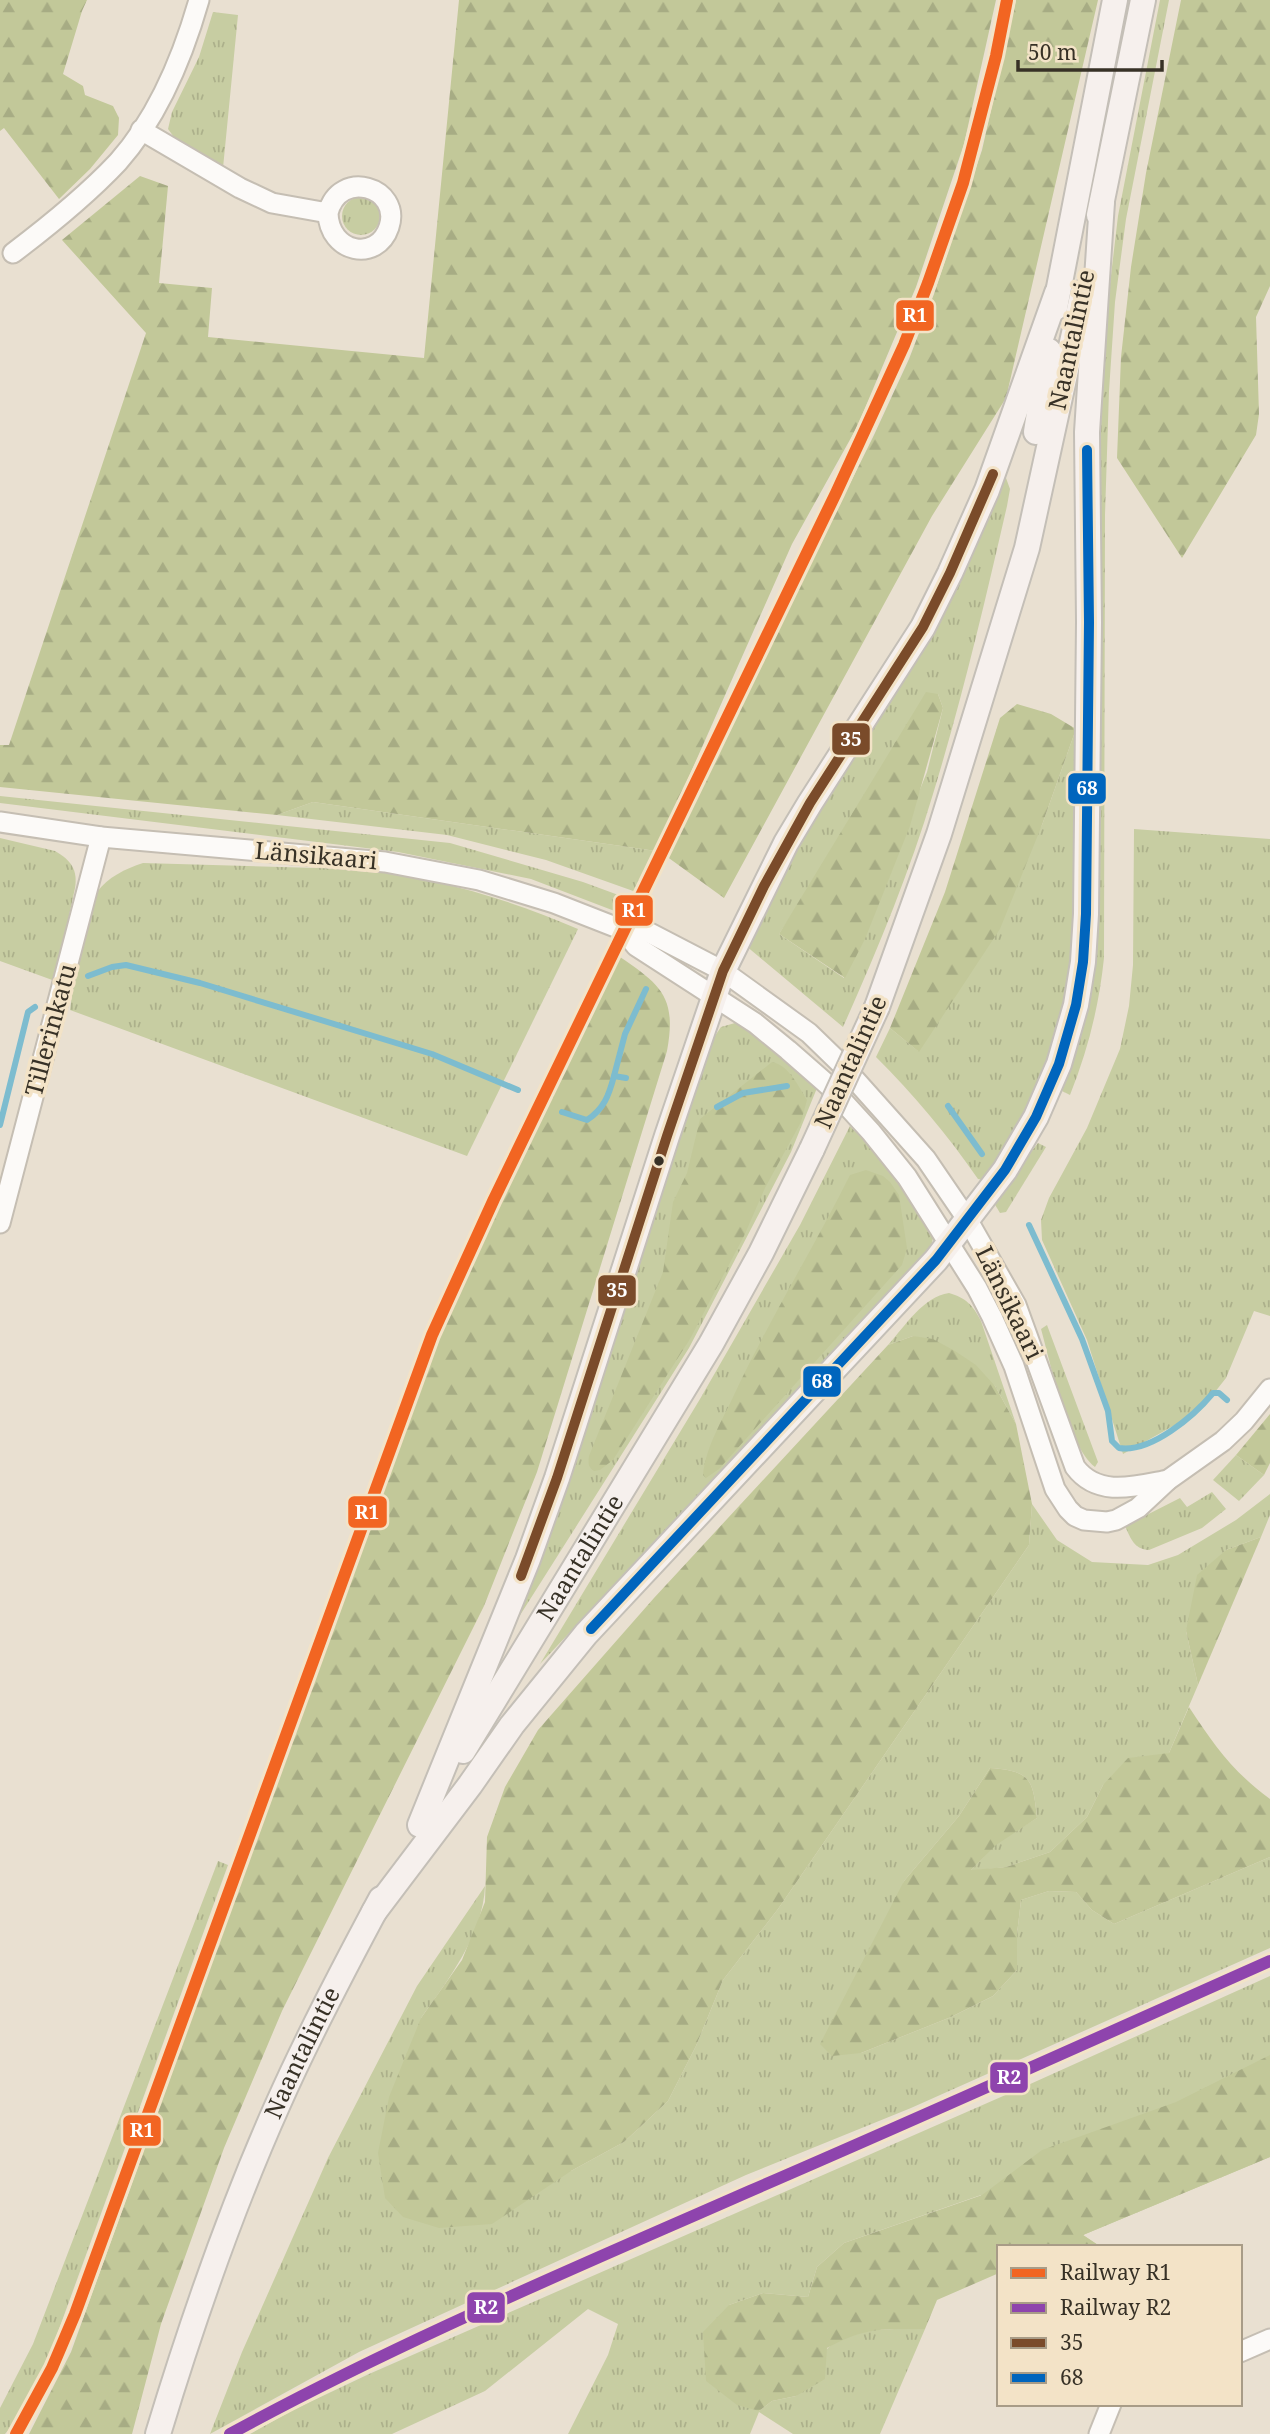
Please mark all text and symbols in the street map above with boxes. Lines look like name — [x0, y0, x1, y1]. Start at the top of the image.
scale bar — [1018, 28, 1162, 72]
text: 50 m — [1028, 38, 1077, 66]
street label: Naantalintie — [1040, 267, 1101, 413]
line badge: R1 — [895, 299, 935, 332]
text: R1 — [903, 302, 927, 328]
line badge: 35 — [831, 722, 871, 756]
text: 35 — [840, 726, 862, 752]
line badge: 68 — [1067, 772, 1107, 805]
text: 68 — [1076, 775, 1098, 801]
street label: Länsikaari — [254, 833, 379, 876]
line badge: R1 — [614, 894, 654, 927]
text: R1 — [622, 897, 646, 923]
street label: Tillerinkatu — [16, 960, 83, 1099]
street label: Naantalintie — [806, 990, 894, 1133]
unlabelled marker — [652, 1154, 666, 1168]
street label: Länsikaari — [969, 1240, 1052, 1365]
line badge: 35 — [597, 1274, 637, 1307]
text: 35 — [606, 1277, 628, 1303]
line badge: 68 — [802, 1365, 842, 1398]
text: 68 — [811, 1368, 833, 1394]
street label: Naantalintie — [528, 1488, 630, 1627]
line badge: R1 — [347, 1495, 388, 1529]
text: R1 — [355, 1499, 379, 1525]
street label: Naantalintie — [256, 1981, 347, 2123]
line badge: R2 — [989, 2061, 1029, 2094]
text: R2 — [997, 2064, 1021, 2090]
line badge: R1 — [122, 2114, 162, 2147]
text: R1 — [130, 2117, 154, 2143]
legend — [997, 2245, 1242, 2406]
text: Railway R1 — [1060, 2258, 1171, 2286]
line badge: R2 — [466, 2291, 506, 2324]
text: Railway R2 — [1060, 2293, 1171, 2321]
text: R2 — [474, 2294, 498, 2320]
text: 35 — [1060, 2328, 1083, 2356]
text: 68 — [1060, 2363, 1083, 2391]

